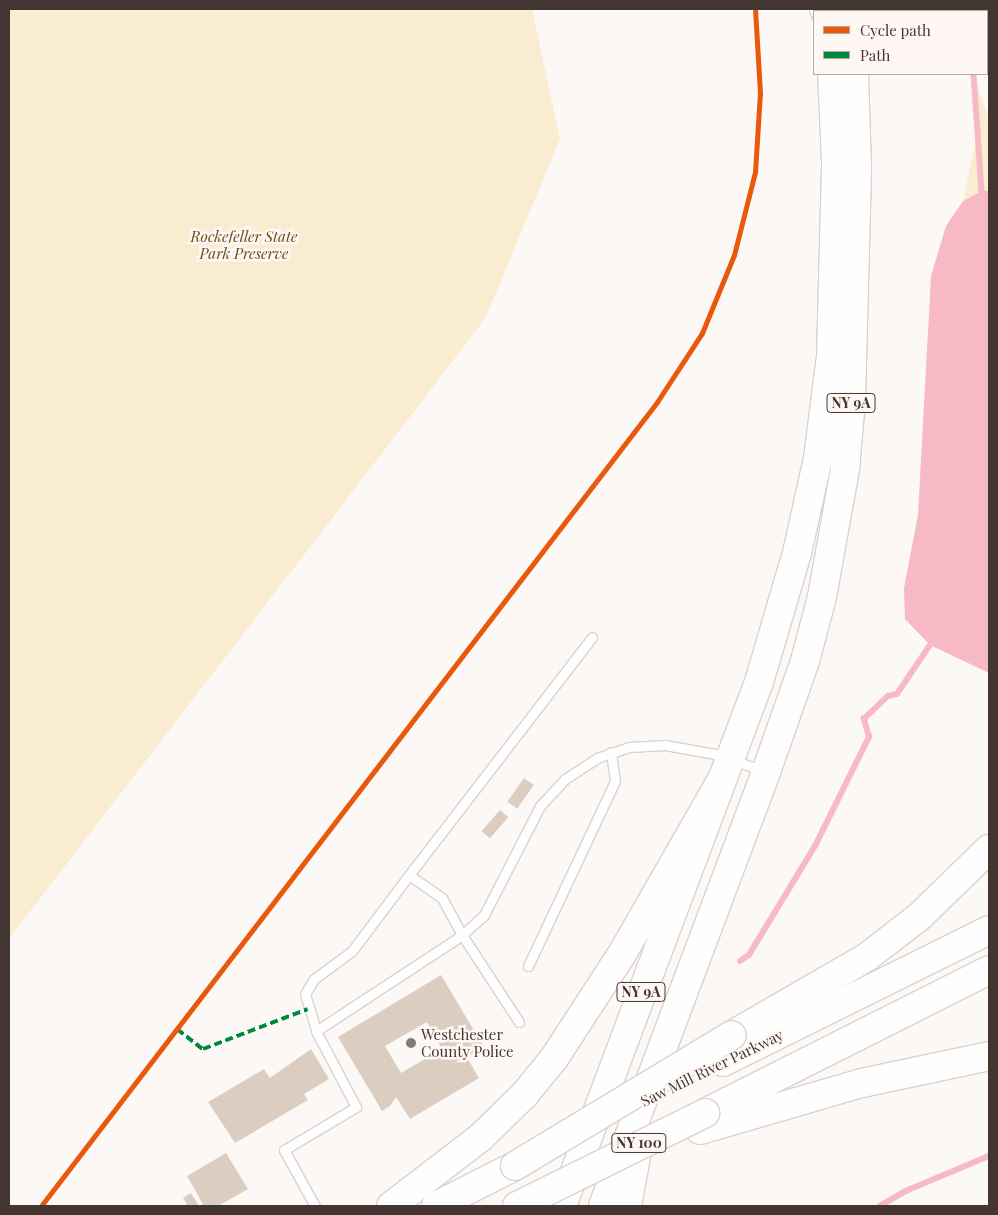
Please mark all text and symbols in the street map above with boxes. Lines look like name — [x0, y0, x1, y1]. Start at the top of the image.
legend — [813, 10, 988, 75]
text: Cycle path — [860, 20, 931, 40]
text: Path — [860, 45, 890, 65]
park label: Rockefeller State Park Preserve — [191, 227, 297, 262]
road number: NY 9A — [826, 392, 876, 414]
road number: NY 9A — [616, 980, 666, 1004]
place label: Westchester County Police — [421, 1025, 514, 1060]
street label: Saw Mill River Parkway — [637, 1025, 787, 1111]
marker: Westchester County Police — [405, 1037, 417, 1049]
road number: NY 100 — [610, 1132, 668, 1154]

